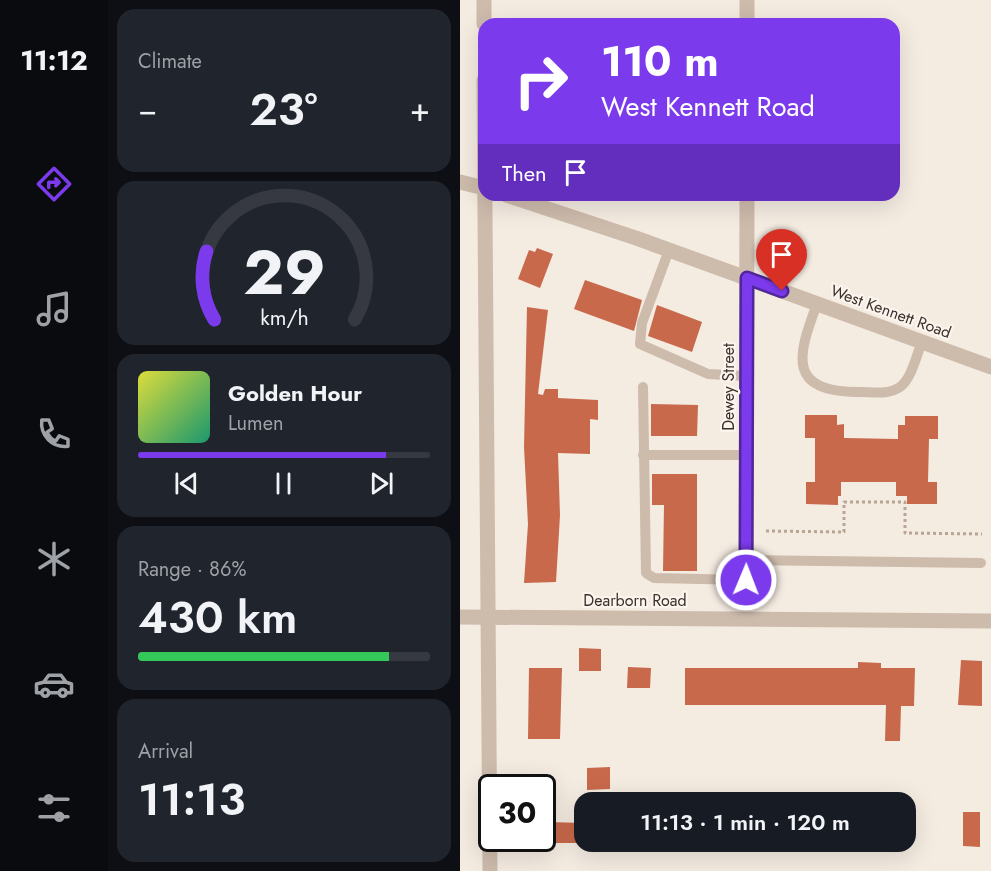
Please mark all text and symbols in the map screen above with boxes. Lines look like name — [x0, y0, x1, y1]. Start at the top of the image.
text: 110 m — [601, 31, 719, 92]
text: 11:12 — [20, 41, 88, 80]
icon: right — [502, 42, 580, 120]
text: Climate — [138, 47, 202, 76]
text: 23° — [249, 77, 318, 142]
text: − — [138, 86, 157, 133]
text: + — [410, 86, 430, 133]
text: West Kennett Road — [601, 87, 815, 126]
icon: arrive — [559, 156, 592, 189]
text: Then — [502, 157, 547, 189]
icon: directions — [33, 163, 75, 205]
text: 29 — [243, 227, 325, 317]
pin — [756, 229, 807, 291]
icon: arrive — [765, 238, 798, 271]
street label: West Kennett Road — [827, 279, 954, 344]
icon: music — [33, 288, 75, 330]
text: km/h — [260, 303, 308, 334]
street label: Dewey Street — [717, 343, 740, 431]
text: Golden Hour — [228, 377, 362, 409]
text: Lumen — [228, 409, 284, 438]
icon: phone — [33, 413, 75, 455]
icon: previous — [170, 467, 203, 500]
icon: pause — [267, 467, 300, 500]
icon: next — [365, 467, 398, 500]
icon: climate — [33, 538, 75, 580]
position arrow — [714, 548, 778, 612]
text: Range · 86% — [138, 555, 246, 584]
text: 430 km — [138, 585, 297, 650]
street label: Dearborn Road — [583, 589, 687, 612]
icon: car — [33, 663, 75, 705]
text: Arrival — [138, 737, 193, 766]
text: 11:13 — [138, 767, 245, 832]
speed limit sign: 30 — [478, 774, 556, 852]
icon: filters — [33, 787, 75, 829]
text: 11:13 · 1 min · 120 m — [640, 806, 850, 838]

